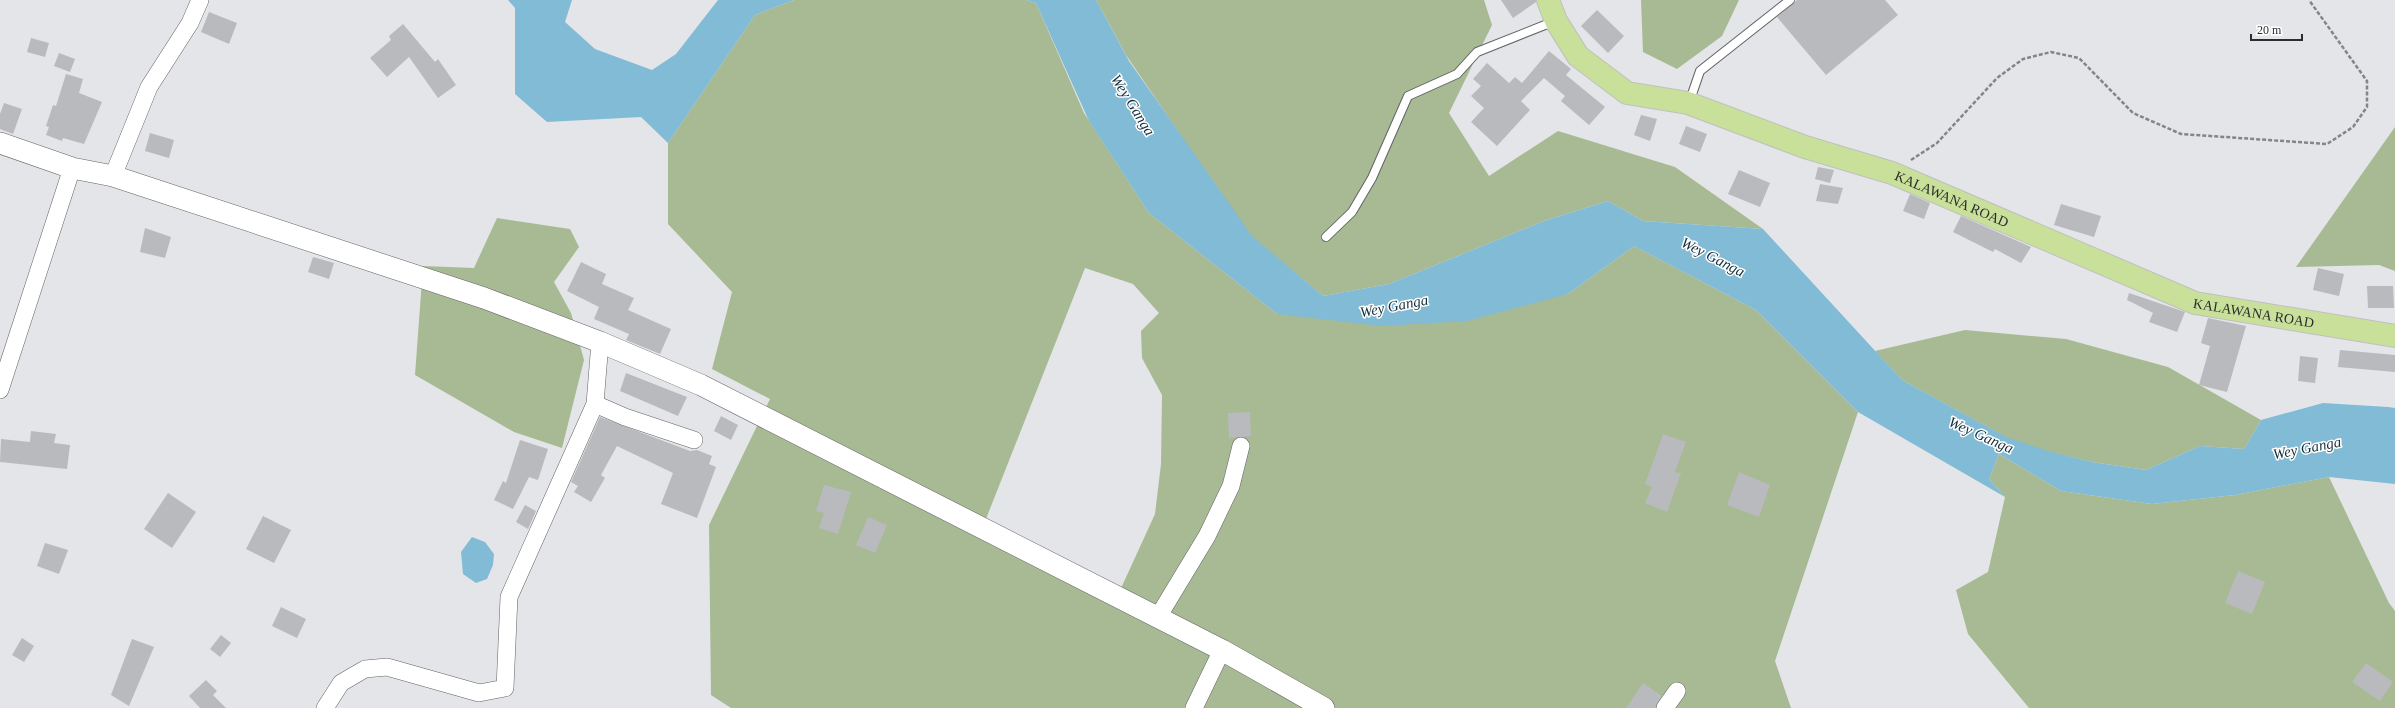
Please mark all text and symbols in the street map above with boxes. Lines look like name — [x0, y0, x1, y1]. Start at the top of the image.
scale bar — [2251, 16, 2302, 42]
text: 20 m — [2257, 23, 2282, 37]
water label: Wey Ganga — [1108, 71, 1158, 139]
street label: KALAWANA ROAD — [1893, 168, 2011, 230]
water label: Wey Ganga — [1679, 234, 1747, 280]
water label: Wey Ganga — [1359, 292, 1429, 320]
street label: KALAWANA ROAD — [2192, 296, 2315, 331]
water label: Wey Ganga — [1946, 414, 2016, 456]
water label: Wey Ganga — [2272, 434, 2342, 462]

